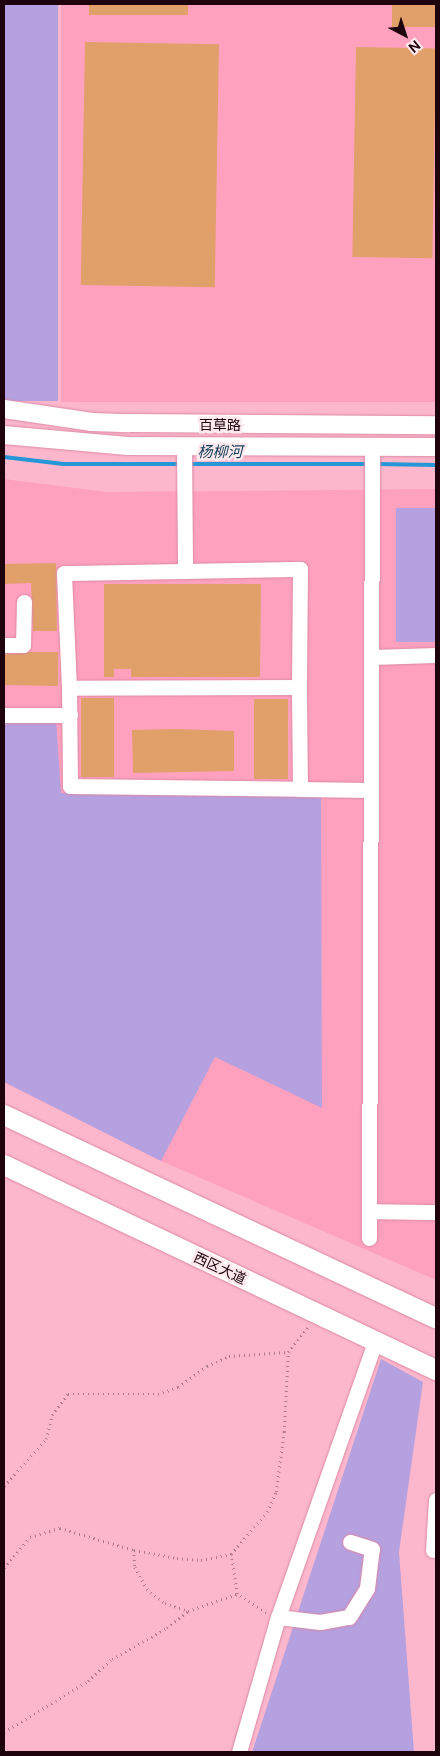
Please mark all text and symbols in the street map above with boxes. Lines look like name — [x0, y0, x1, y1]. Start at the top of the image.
north arrow — [380, 10, 430, 60]
text: N — [405, 36, 424, 57]
street label: 百草路 — [199, 417, 241, 433]
water label: 杨柳河 — [198, 444, 242, 462]
street label: 西区大道 — [191, 1249, 249, 1287]

